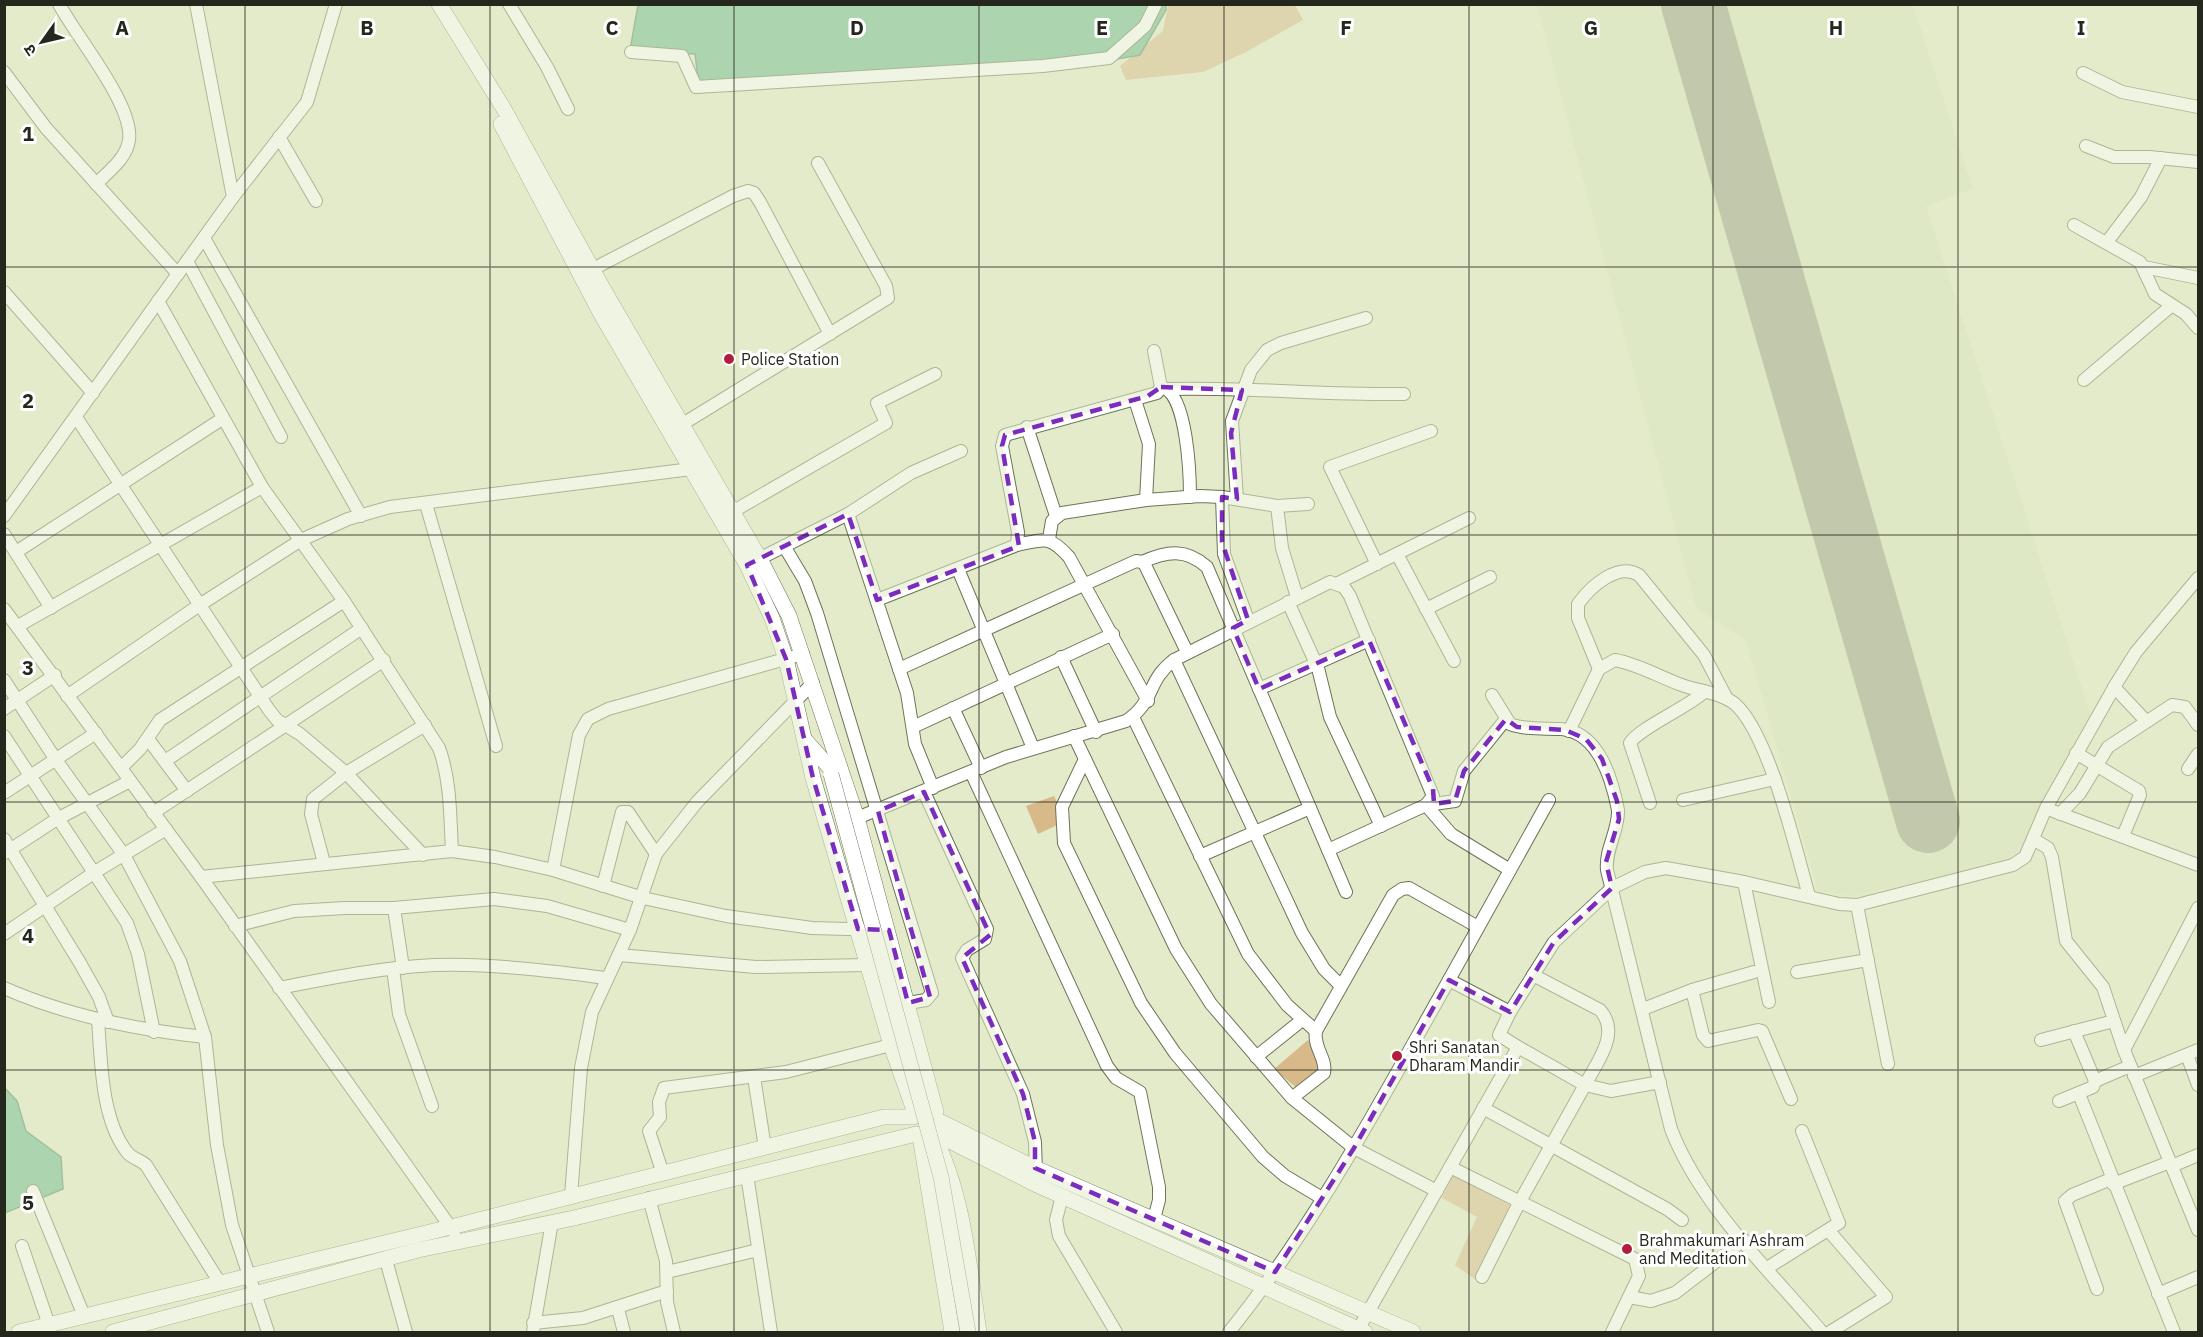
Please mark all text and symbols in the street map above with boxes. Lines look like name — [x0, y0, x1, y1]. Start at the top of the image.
north arrow — [12, 12, 72, 72]
text: A — [115, 14, 129, 41]
text: B — [360, 14, 374, 41]
text: C — [605, 14, 619, 41]
text: D — [850, 14, 864, 41]
text: E — [1096, 14, 1108, 41]
text: F — [1340, 14, 1352, 41]
text: G — [1584, 14, 1598, 41]
text: H — [1829, 14, 1843, 41]
text: I — [2077, 14, 2085, 41]
text: उ — [18, 40, 40, 60]
text: 1 — [22, 120, 34, 147]
place label: Police Station — [741, 349, 839, 369]
marker: Police Station — [722, 352, 736, 366]
text: 2 — [22, 387, 34, 414]
text: 3 — [22, 654, 34, 681]
text: 4 — [22, 922, 34, 949]
place label: Shri Sanatan Dharam Mandir — [1409, 1037, 1519, 1075]
marker: Shri Sanatan Dharam Mandir — [1390, 1049, 1404, 1063]
text: 5 — [22, 1189, 34, 1216]
place label: Brahmakumari Ashram and Meditation — [1639, 1230, 1804, 1268]
marker: Brahmakumari Ashram and Meditation — [1620, 1242, 1634, 1256]

